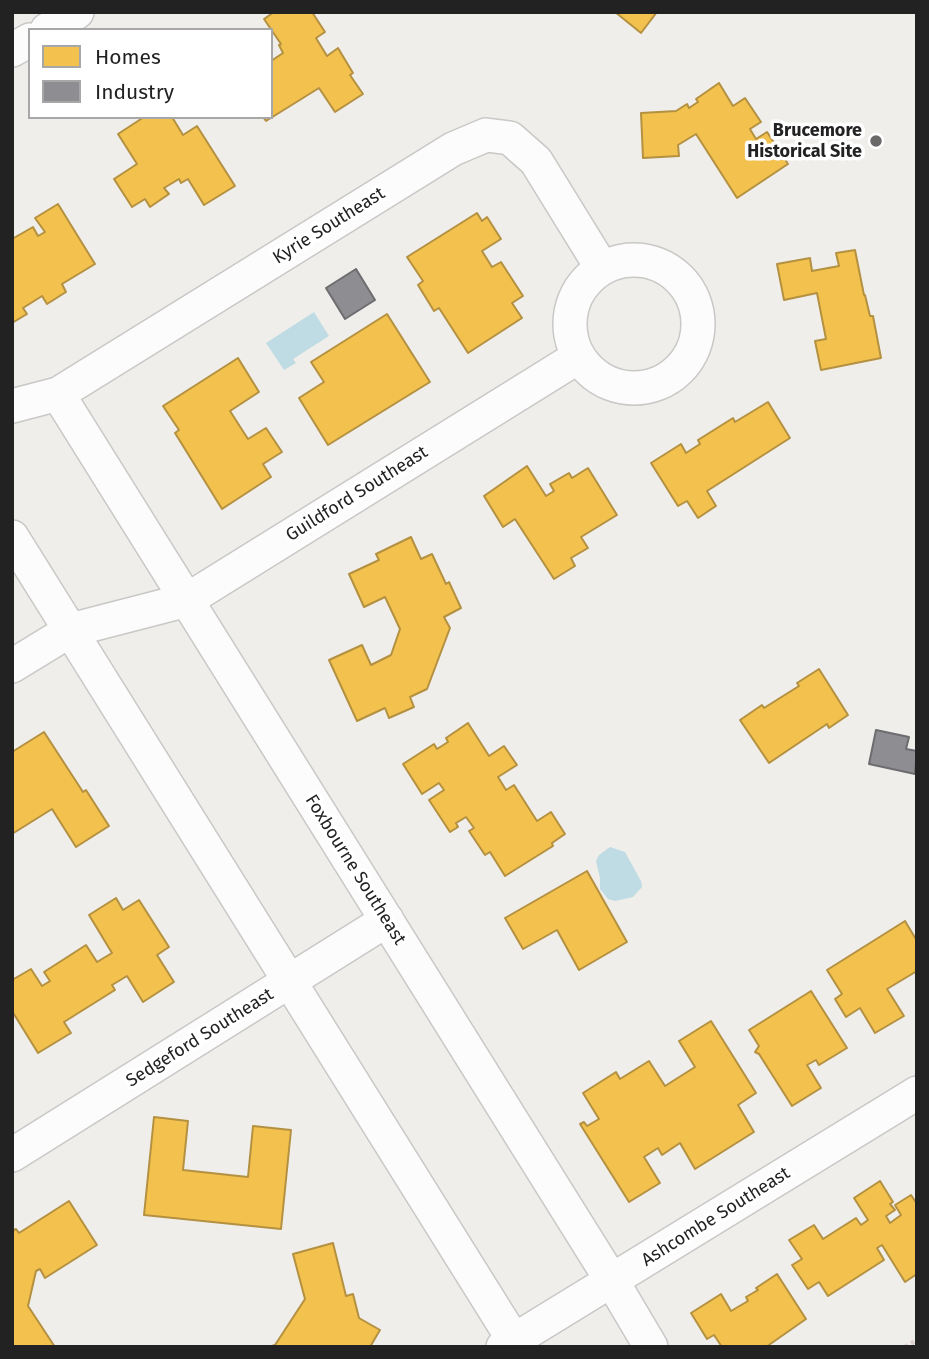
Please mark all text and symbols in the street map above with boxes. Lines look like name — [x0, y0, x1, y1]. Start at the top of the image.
legend — [28, 28, 273, 119]
text: Homes — [95, 44, 161, 70]
text: Industry — [95, 79, 174, 105]
place label: Brucemore Historical Site — [747, 120, 862, 162]
marker: Brucemore Historical Site — [868, 133, 884, 149]
street label: Kyrie Southeast — [269, 183, 389, 269]
street label: Guildford Southeast — [282, 442, 432, 546]
street label: Foxbourne Southeast — [300, 791, 410, 949]
street label: Sedgeford Southeast — [122, 984, 278, 1092]
street label: Ashcombe Southeast — [638, 1163, 794, 1271]

